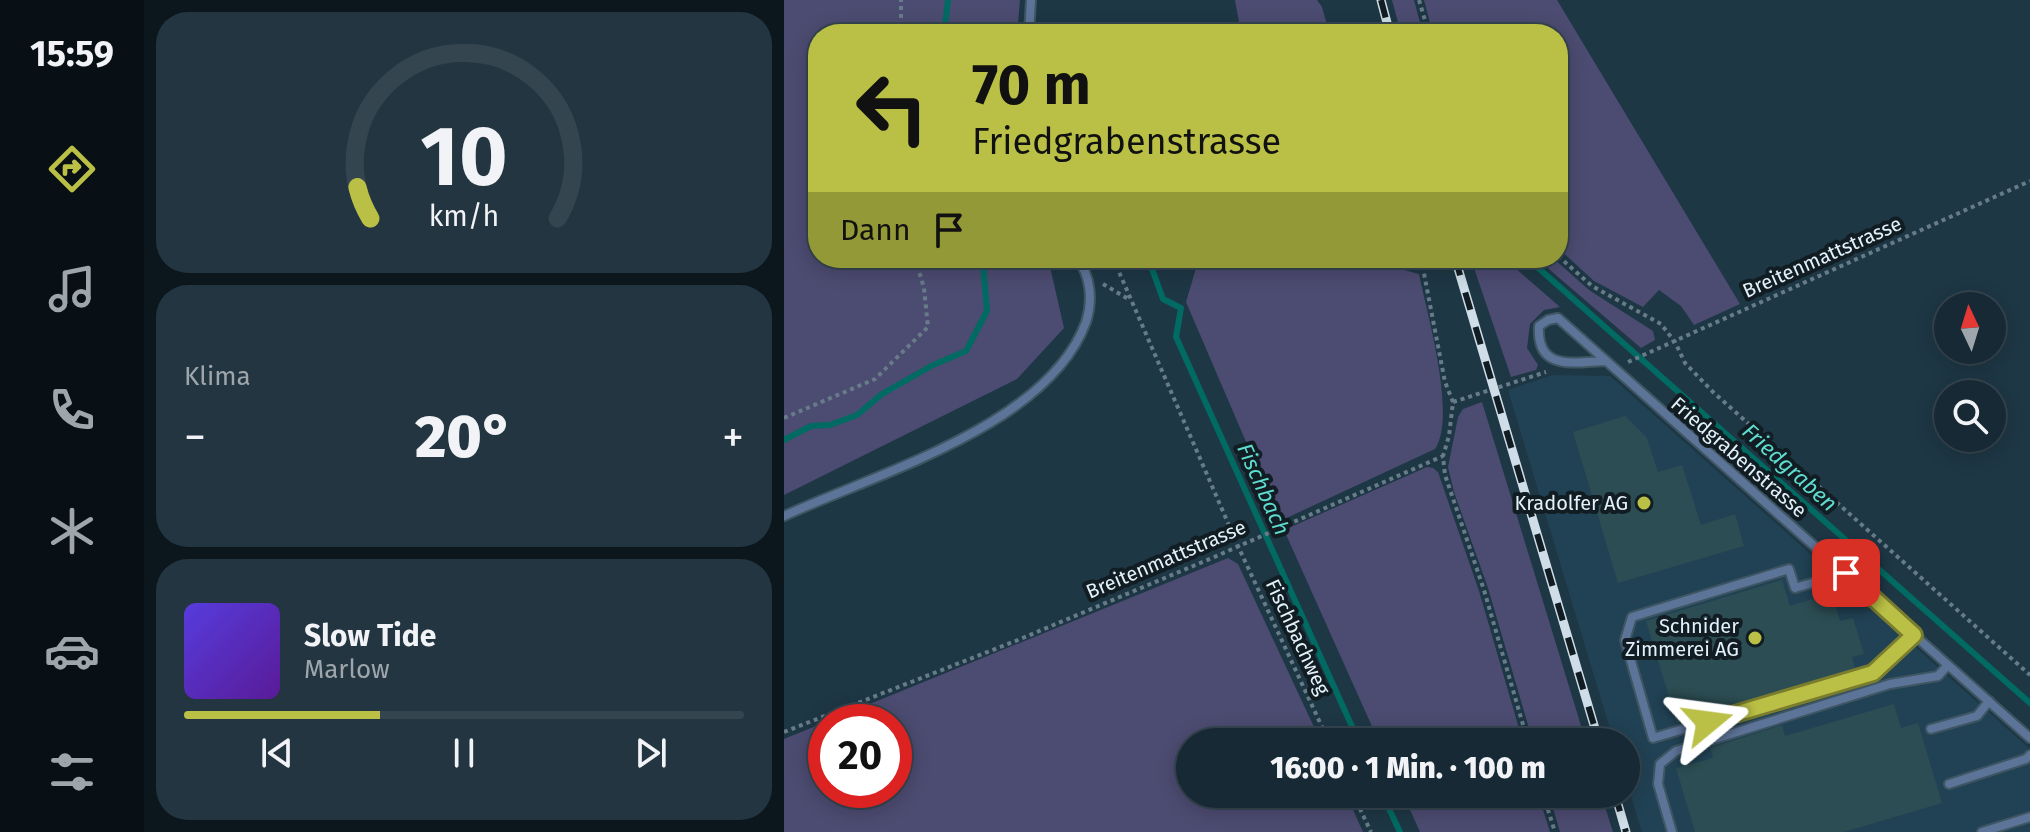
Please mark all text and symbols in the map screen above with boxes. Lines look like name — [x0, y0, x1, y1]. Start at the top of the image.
text: 15:59 — [30, 32, 114, 76]
text: 70 m — [972, 52, 1091, 119]
icon: left — [840, 56, 944, 160]
text: 10 — [420, 106, 508, 206]
text: Friedgrabenstrasse — [972, 120, 1281, 164]
icon: directions — [44, 141, 100, 197]
text: km/h — [429, 199, 499, 234]
icon: arrive — [927, 208, 971, 252]
street label: Breitenmattstrasse — [1739, 211, 1905, 303]
text: Dann — [840, 212, 911, 248]
icon: music — [44, 261, 100, 317]
north arrow — [1934, 292, 2006, 364]
map controls — [1934, 292, 2006, 452]
text: Klima — [184, 361, 251, 392]
button: search — [1934, 380, 2006, 452]
icon: phone — [44, 382, 100, 438]
street label: Friedgrabenstrasse — [1666, 392, 1812, 522]
text: 20° — [415, 401, 513, 473]
text: − — [184, 411, 206, 464]
text: + — [722, 411, 744, 464]
water label: Friedgraben — [1737, 418, 1843, 516]
water label: Fischbach — [1231, 439, 1296, 539]
place label: Kradolfer AG — [1515, 491, 1628, 515]
marker: Kradolfer AG — [1635, 494, 1653, 512]
icon: climate — [44, 503, 100, 559]
street label: Breitenmattstrasse — [1082, 514, 1250, 604]
pin — [1812, 539, 1880, 607]
icon: arrive — [1824, 551, 1868, 595]
street label: Fischbachweg — [1261, 575, 1336, 699]
place label: Schnider Zimmerei AG — [1625, 614, 1739, 661]
text: Slow Tide — [304, 618, 436, 654]
icon: car — [44, 623, 100, 679]
marker: Schnider Zimmerei AG — [1746, 629, 1764, 647]
text: Marlow — [304, 654, 390, 685]
position arrow — [1666, 680, 1750, 764]
speed limit sign: 20 — [808, 704, 912, 808]
icon: previous — [255, 731, 299, 775]
icon: pause — [442, 731, 486, 775]
icon: next — [629, 731, 673, 775]
icon: filters — [44, 744, 100, 800]
text: 16:00 · 1 Min. · 100 m — [1270, 750, 1546, 786]

